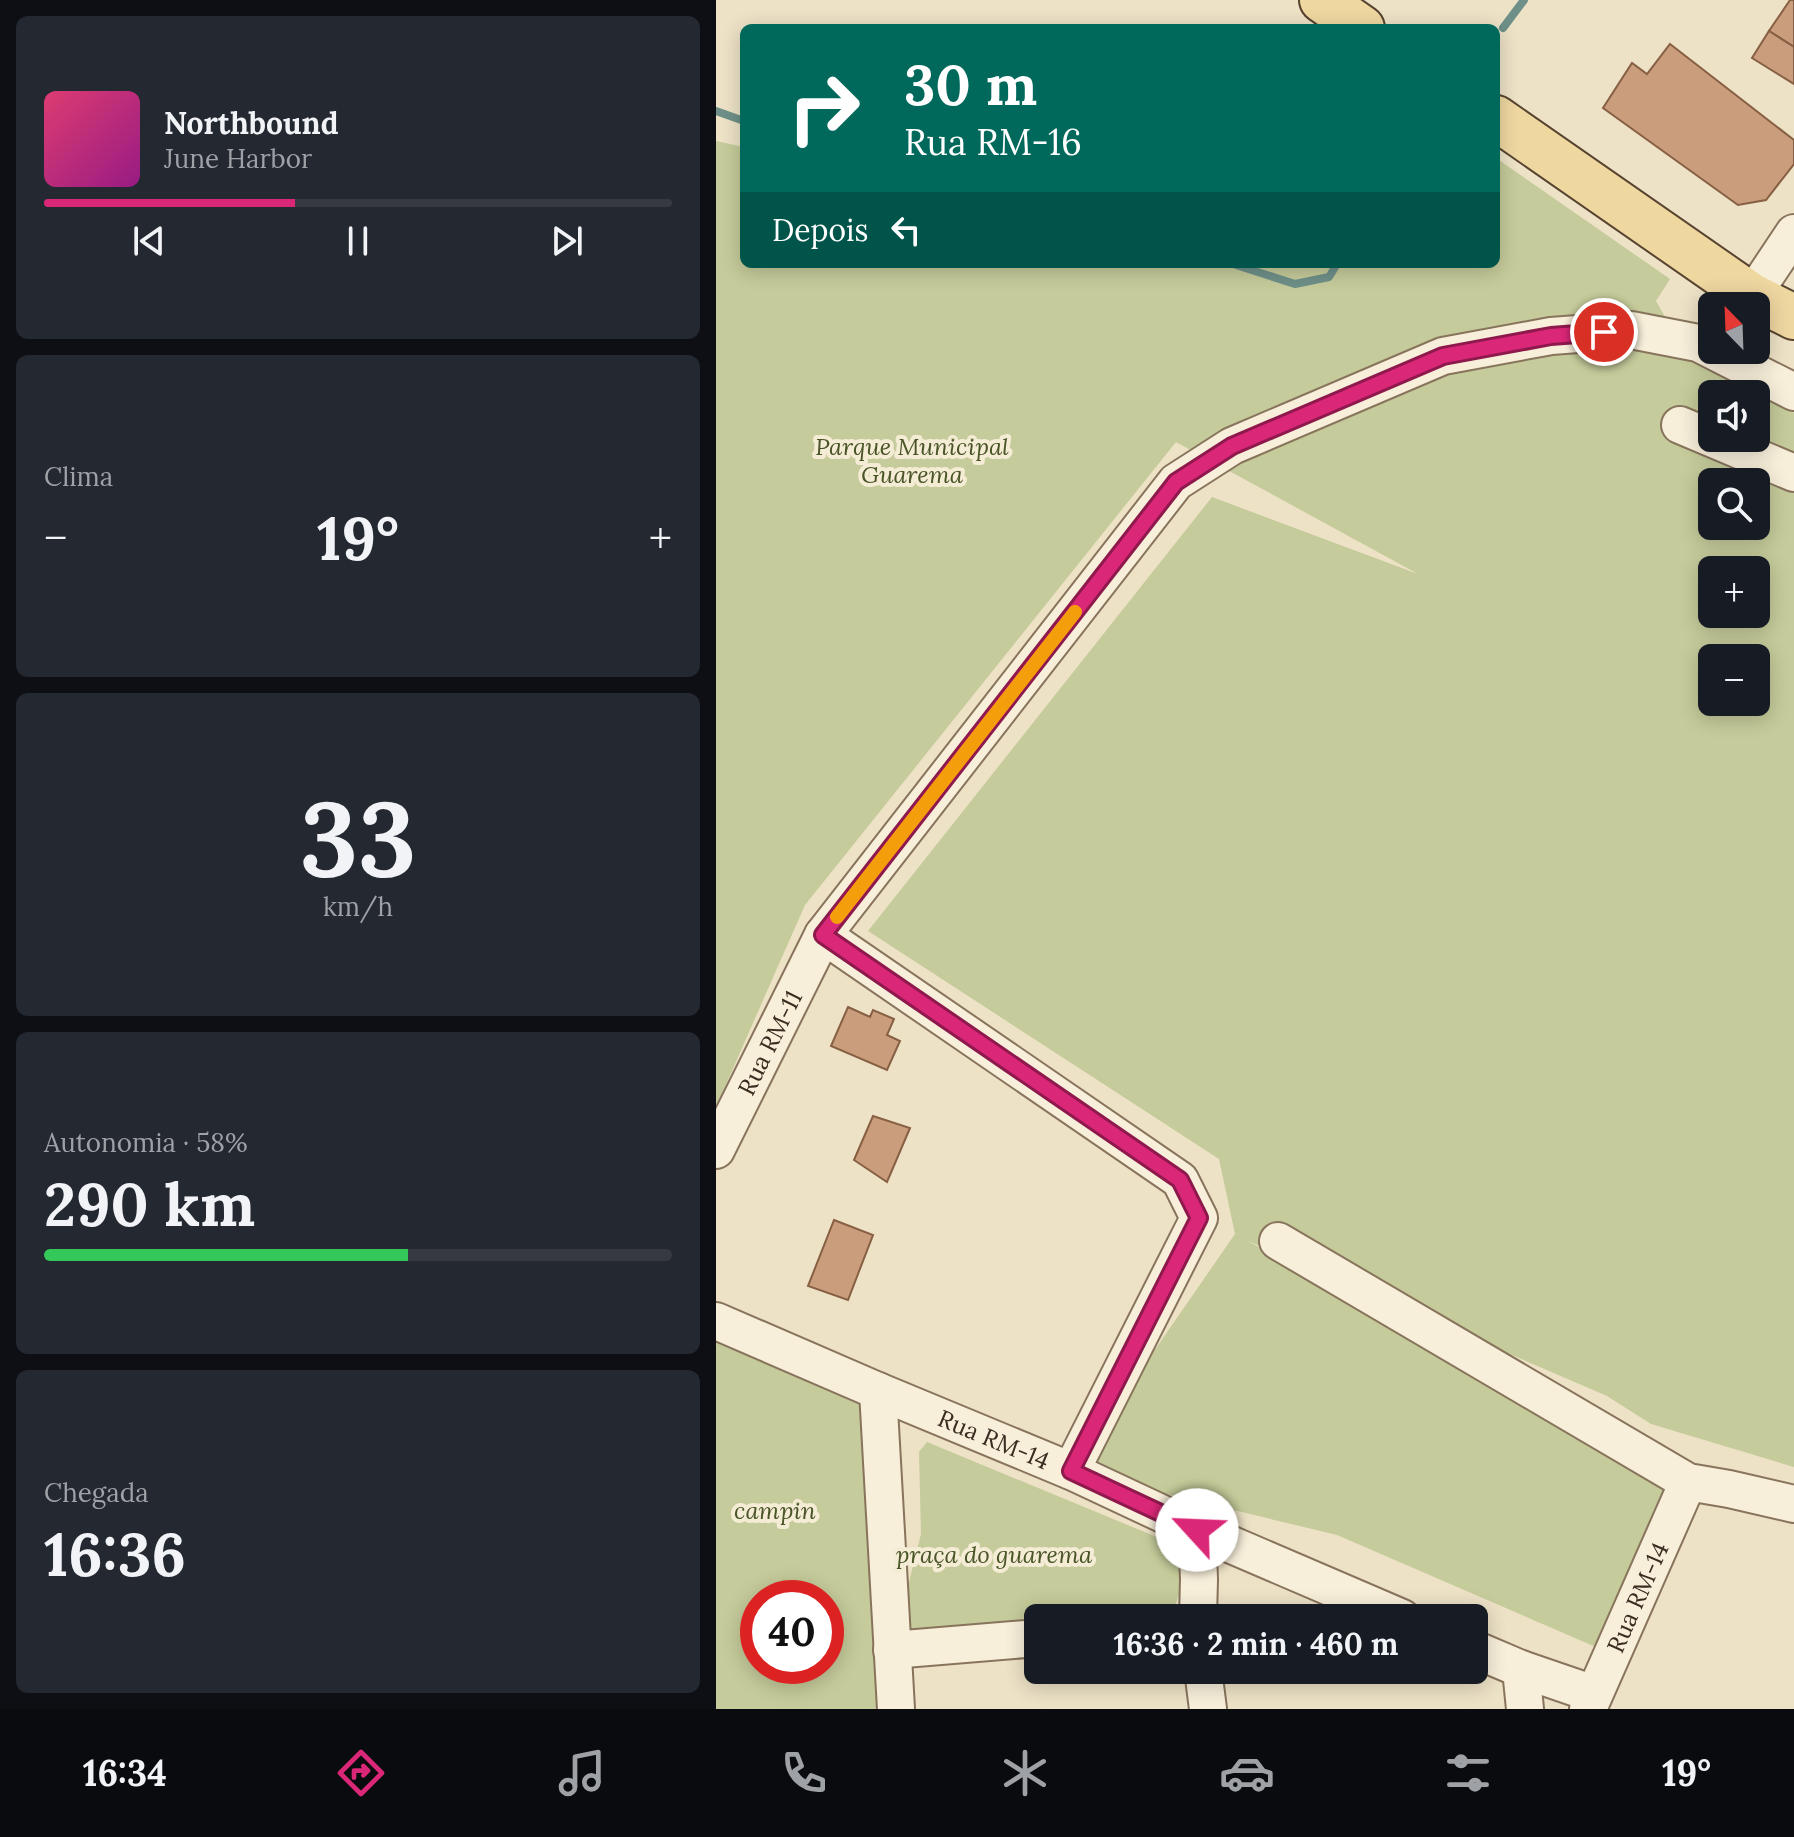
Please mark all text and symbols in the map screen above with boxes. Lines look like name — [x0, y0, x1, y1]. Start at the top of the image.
text: 30 m — [904, 49, 1037, 120]
icon: right — [772, 56, 876, 160]
text: Northbound — [164, 104, 339, 142]
text: Rua RM-16 — [904, 119, 1082, 165]
text: June Harbor — [164, 142, 312, 175]
icon: left — [884, 208, 928, 252]
text: Depois — [772, 211, 868, 249]
icon: previous — [127, 219, 171, 263]
icon: pause — [336, 219, 380, 263]
icon: next — [545, 219, 589, 263]
north arrow — [1698, 292, 1770, 364]
map controls — [1698, 292, 1770, 716]
pin — [1570, 298, 1638, 366]
icon: arrive — [1582, 310, 1626, 354]
button: sound — [1698, 380, 1770, 452]
park label: Parque Municipal Guarema — [815, 431, 1009, 490]
text: Clima — [44, 460, 113, 493]
button: search — [1698, 468, 1770, 540]
text: 19° — [317, 500, 399, 576]
text: − — [44, 510, 67, 566]
text: + — [649, 510, 672, 566]
button: + — [1698, 556, 1770, 628]
button: − — [1698, 644, 1770, 716]
text: 33 — [300, 771, 416, 904]
text: km/h — [323, 890, 393, 923]
street label: Rua RM-11 — [730, 985, 809, 1100]
text: Autonomia · 58% — [44, 1126, 248, 1159]
text: 290 km — [44, 1166, 255, 1242]
street label: Rua RM-14 — [934, 1402, 1054, 1476]
text: Chegada — [44, 1476, 149, 1509]
position arrow — [1155, 1488, 1239, 1572]
park label: campin — [734, 1495, 816, 1526]
text: 16:36 — [44, 1516, 186, 1592]
street label: Rua RM-14 — [1599, 1537, 1675, 1657]
park label: praça do guarema — [896, 1539, 1093, 1570]
speed limit sign: 40 — [740, 1580, 844, 1684]
text: 16:36 · 2 min · 460 m — [1114, 1625, 1398, 1663]
icon: directions — [333, 1745, 389, 1801]
icon: music — [554, 1745, 610, 1801]
icon: phone — [776, 1745, 832, 1801]
icon: climate — [997, 1745, 1053, 1801]
icon: car — [1219, 1745, 1275, 1801]
icon: filters — [1440, 1745, 1496, 1801]
text: 16:34 — [83, 1750, 167, 1796]
text: 19° — [1662, 1750, 1711, 1796]

